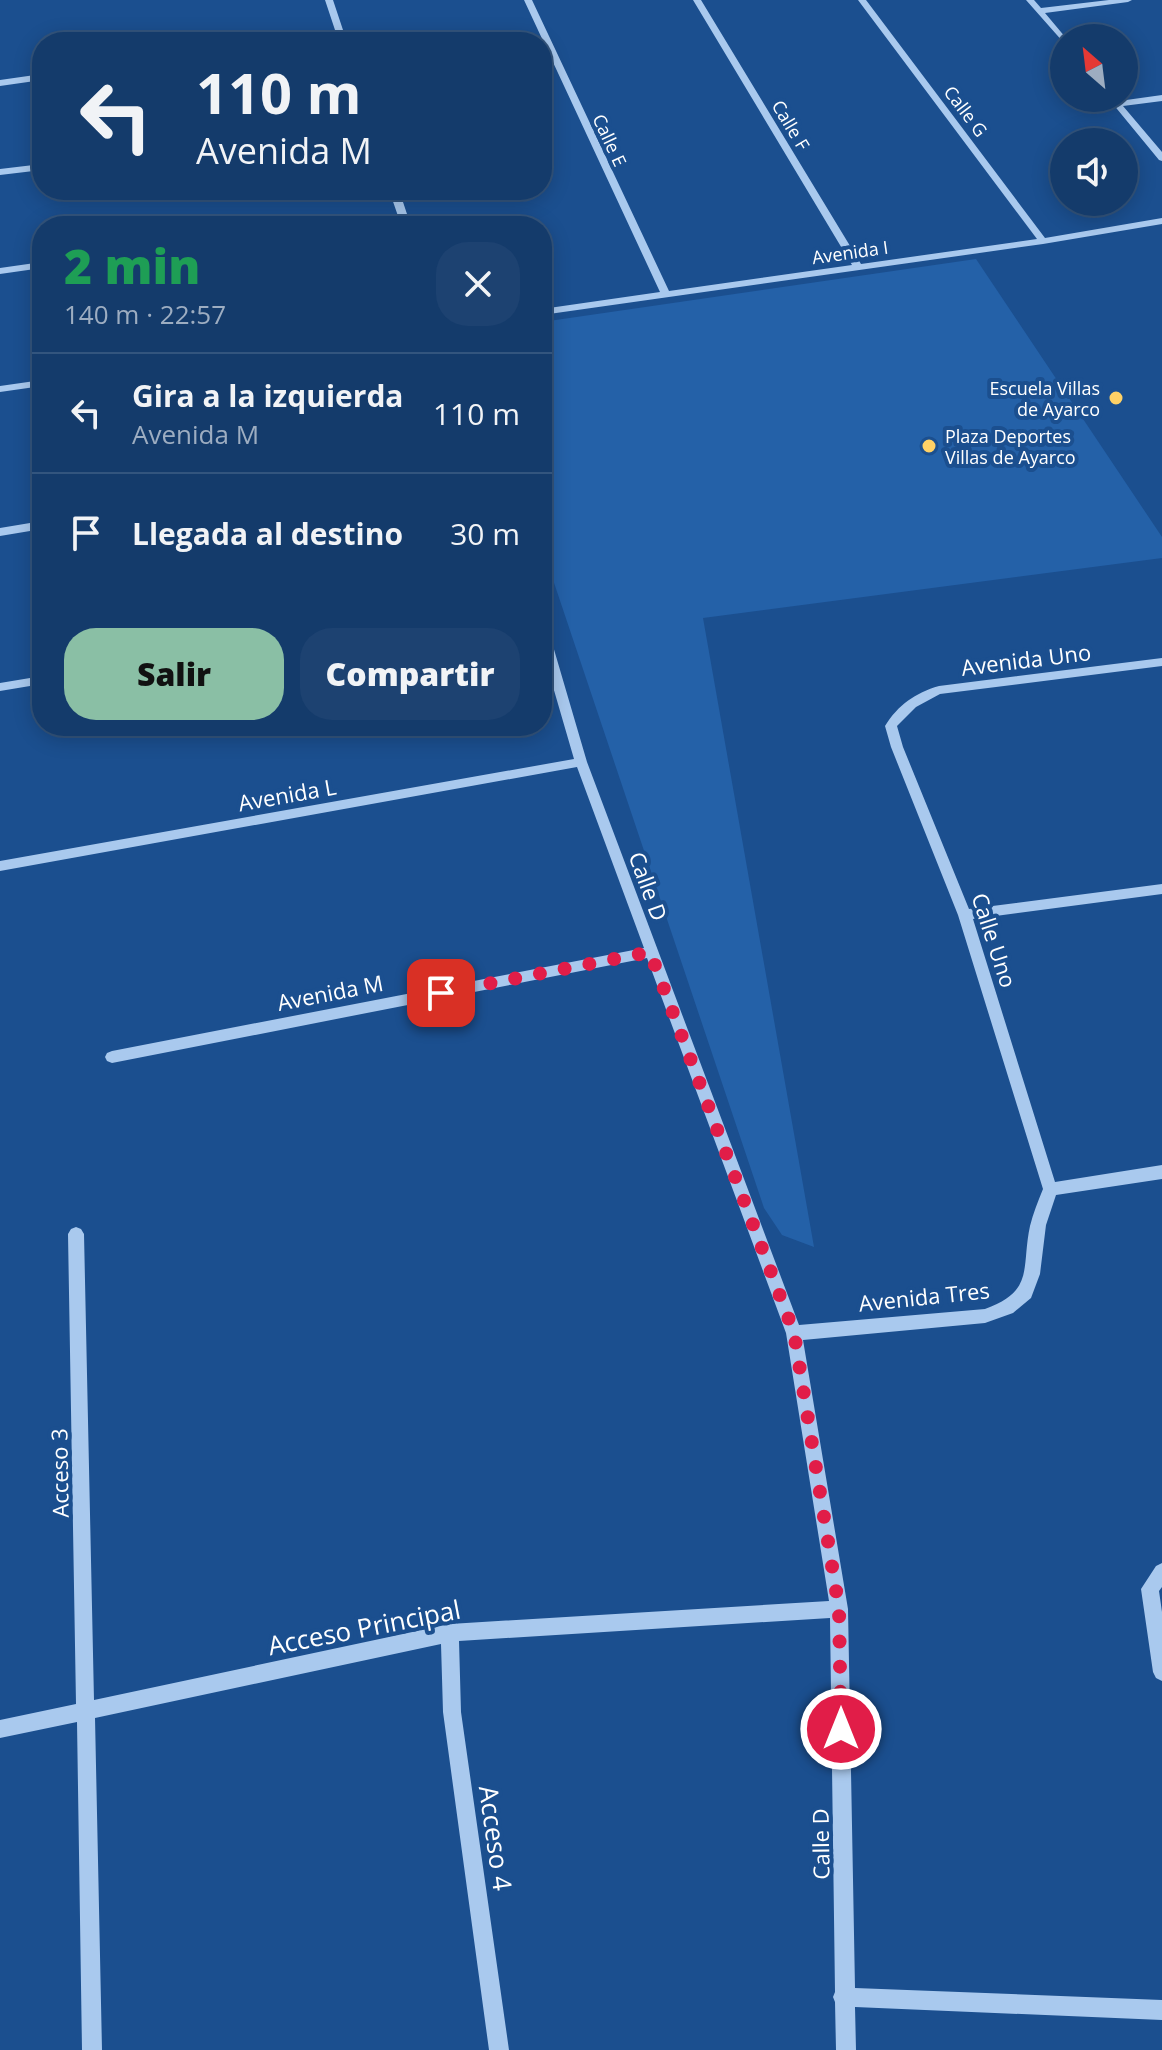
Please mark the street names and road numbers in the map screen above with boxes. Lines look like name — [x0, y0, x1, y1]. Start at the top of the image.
street label: Calle G — [939, 80, 993, 142]
street label: Calle F — [767, 95, 815, 155]
street label: Calle E — [587, 110, 633, 170]
street label: Avenida I — [810, 235, 890, 269]
street label: Avenida Uno — [959, 636, 1093, 682]
street label: Avenida L — [236, 771, 338, 817]
street label: Calle D — [623, 847, 675, 925]
street label: Calle Uno — [966, 889, 1024, 991]
street label: Avenida M — [274, 967, 386, 1017]
street label: Avenida Tres — [857, 1274, 991, 1318]
street label: Acceso 3 — [43, 1428, 75, 1518]
street label: Acceso Principal — [265, 1591, 463, 1663]
street label: Acceso 4 — [471, 1783, 521, 1893]
street label: Calle D — [804, 1808, 836, 1880]

